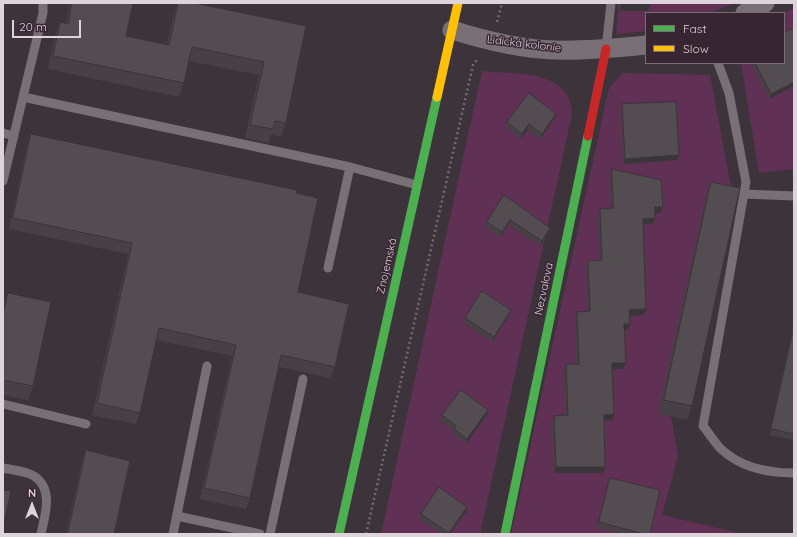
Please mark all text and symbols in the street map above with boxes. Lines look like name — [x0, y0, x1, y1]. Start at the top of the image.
scale bar — [14, 12, 83, 38]
legend — [645, 12, 785, 64]
text: 20 m — [19, 19, 47, 34]
text: Fast — [683, 21, 707, 36]
street label: Lidická kolonie — [486, 33, 562, 55]
text: Slow — [683, 41, 709, 56]
street label: Znojemská — [374, 237, 400, 295]
street label: Nezvalova — [532, 261, 556, 317]
north arrow — [12, 485, 52, 525]
text: N — [28, 486, 36, 500]

